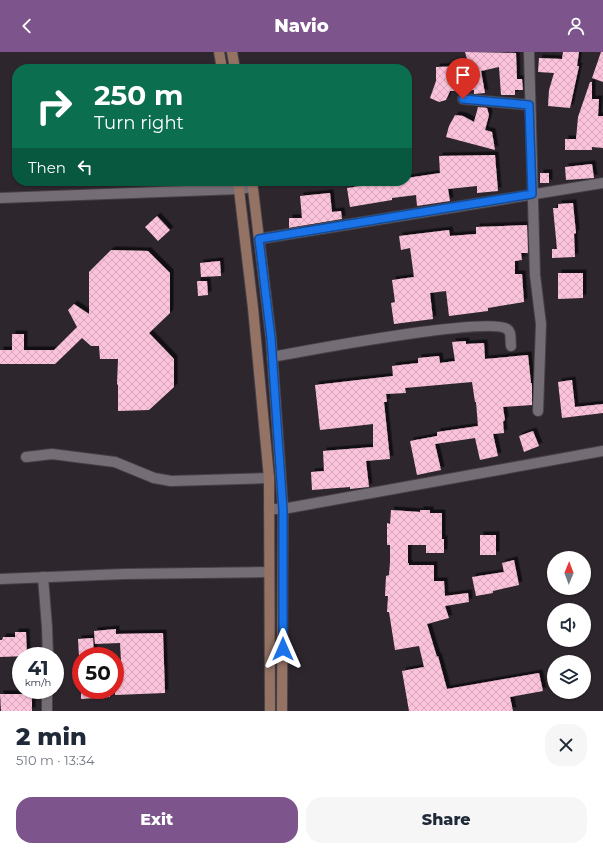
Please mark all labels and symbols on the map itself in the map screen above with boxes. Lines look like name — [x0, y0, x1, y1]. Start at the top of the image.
pin — [446, 58, 480, 99]
north arrow — [547, 551, 591, 595]
position arrow — [262, 628, 304, 670]
speed limit sign: 50 — [72, 647, 124, 699]

